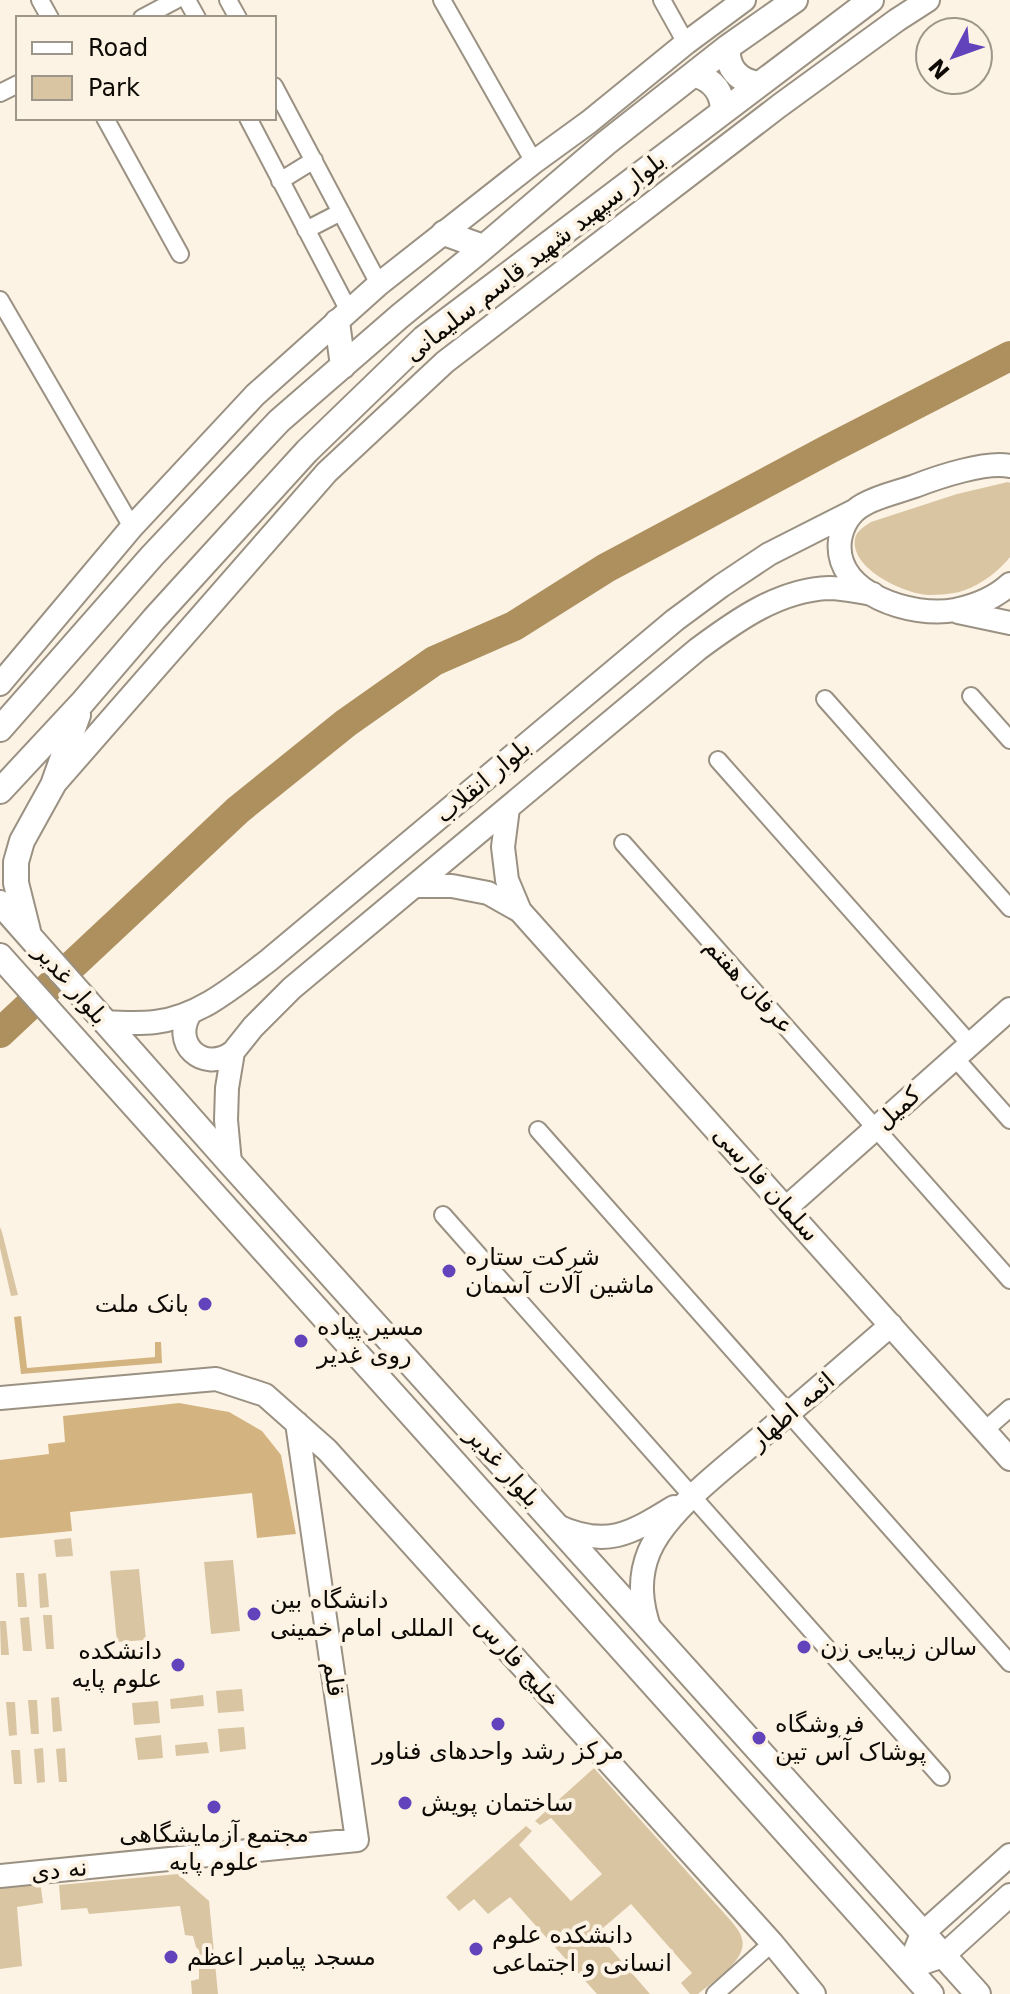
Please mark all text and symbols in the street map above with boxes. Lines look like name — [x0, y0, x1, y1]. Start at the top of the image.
legend — [16, 16, 276, 120]
north arrow — [914, 16, 994, 96]
text: Road — [88, 34, 148, 62]
text: N — [924, 54, 955, 84]
text: Park — [88, 74, 140, 102]
street label: بلوار سپهبد شهید قاسم سلیمانی — [399, 147, 671, 367]
street label: بلوار انقلاب — [430, 733, 536, 829]
street label: عرفان هفتم — [699, 932, 799, 1040]
street label: بلوار غدیر — [28, 937, 114, 1030]
street label: کمیل — [870, 1080, 927, 1135]
street label: سلمان فارسی — [707, 1121, 825, 1247]
place label: شرکت ستاره ماشین آلات آسمان — [465, 1243, 655, 1299]
marker: شرکت ستاره ماشین آلات آسمان — [440, 1262, 458, 1280]
place label: بانک ملت — [95, 1290, 189, 1318]
marker: بانک ملت — [196, 1295, 214, 1313]
place label: مسیر پیاده روی غدیر — [316, 1313, 424, 1369]
marker: مسیر پیاده روی غدیر — [292, 1332, 310, 1350]
street label: ائمه اطهار — [743, 1366, 840, 1456]
street label: بلوار غدیر — [459, 1420, 546, 1513]
place label: دانشگاه بین المللی امام خمینی — [270, 1586, 454, 1642]
marker: دانشگاه بین المللی امام خمینی — [245, 1605, 263, 1623]
street label: خلیج فارس — [470, 1611, 566, 1713]
place label: سالن زیبایی زن — [820, 1633, 977, 1661]
place label: دانشکده علوم پایه — [71, 1637, 162, 1693]
marker: سالن زیبایی زن — [795, 1638, 813, 1656]
marker: دانشکده علوم پایه — [169, 1656, 187, 1674]
street label: قلم — [318, 1660, 350, 1698]
place label: فروشگاه پوشاک آس تین — [775, 1710, 926, 1766]
marker: مرکز رشد واحدهای فناور — [489, 1715, 507, 1733]
marker: فروشگاه پوشاک آس تین — [750, 1729, 768, 1747]
place label: مرکز رشد واحدهای فناور — [371, 1737, 624, 1765]
place label: ساختمان پویش — [421, 1789, 573, 1817]
marker: ساختمان پویش — [396, 1794, 414, 1812]
marker: مجتمع آزمایشگاهی علوم پایه — [205, 1798, 223, 1816]
place label: مجتمع آزمایشگاهی علوم پایه — [119, 1819, 309, 1876]
street label: نه دی — [29, 1853, 89, 1887]
place label: دانشکده علوم انسانی و اجتماعی — [492, 1921, 672, 1977]
marker: دانشکده علوم انسانی و اجتماعی — [467, 1940, 485, 1958]
place label: مسجد پیامبر اعظم — [187, 1943, 376, 1971]
marker: مسجد پیامبر اعظم — [162, 1948, 180, 1966]

